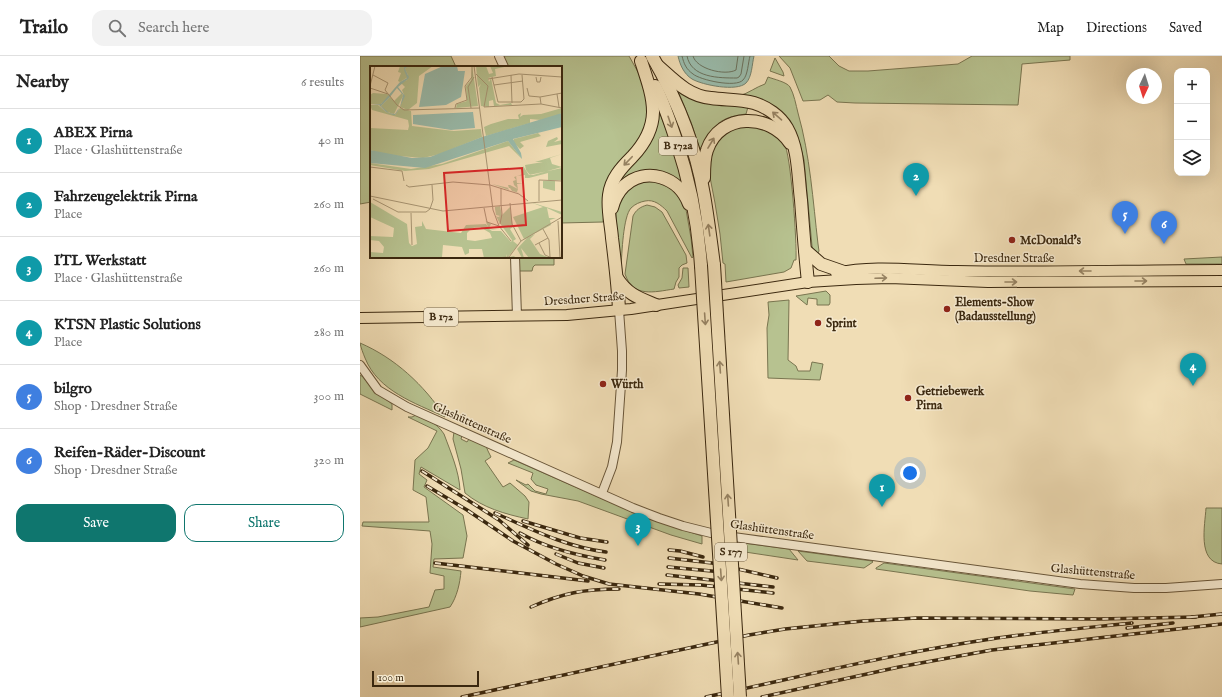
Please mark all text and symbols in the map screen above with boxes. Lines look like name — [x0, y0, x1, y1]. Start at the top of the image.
search box — [92, 10, 372, 46]
text: Trailo — [20, 16, 68, 40]
icon: search — [106, 17, 128, 39]
text: Search here — [138, 18, 209, 37]
text: Map — [1037, 19, 1064, 37]
text: Directions — [1086, 19, 1147, 37]
text: Saved — [1169, 19, 1202, 37]
inset map — [370, 66, 562, 258]
north arrow — [1126, 68, 1162, 104]
map controls — [1174, 68, 1210, 176]
button: + — [1174, 68, 1210, 104]
text: Nearby — [16, 72, 69, 93]
text: 6 results — [301, 74, 344, 91]
button: − — [1174, 104, 1210, 140]
one-way arrow — [772, 112, 782, 121]
one-way arrow — [667, 115, 674, 128]
text: ABEX Pirna — [54, 123, 133, 142]
text: 1 — [27, 132, 31, 149]
text: 40 m — [318, 132, 344, 149]
road number: B 172a — [659, 137, 697, 155]
one-way arrow — [707, 137, 715, 149]
button: layers — [1174, 140, 1210, 176]
text: Place · Glashüttenstraße — [54, 142, 182, 159]
one-way arrow — [624, 155, 633, 165]
pin: 2 — [903, 163, 929, 196]
text: Fahrzeugelektrik Pirna — [54, 187, 198, 206]
text: 2 — [26, 196, 32, 213]
text: 260 m — [313, 196, 344, 213]
pin: 5 — [1112, 201, 1138, 234]
text: Place — [54, 206, 82, 223]
pin: 6 — [1151, 211, 1177, 244]
one-way arrow — [705, 224, 713, 237]
place label: McDonald's — [1020, 233, 1082, 248]
marker: McDonald's — [1007, 235, 1017, 245]
text: ITL Werkstatt — [54, 251, 146, 270]
street label: Dresdner Straße — [974, 251, 1055, 266]
text: 3 — [27, 260, 31, 277]
text: 260 m — [313, 260, 344, 277]
one-way arrow — [1079, 267, 1092, 275]
text: Place · Glashüttenstraße — [54, 270, 182, 287]
one-way arrow — [874, 275, 887, 282]
one-way arrow — [1134, 277, 1147, 285]
one-way arrow — [1004, 278, 1017, 286]
street label: Dresdner Straße — [543, 289, 625, 309]
place label: Elements-Show (Badausstellung) — [955, 295, 1036, 325]
marker: Elements-Show (Badausstellung) — [942, 304, 952, 314]
road number: B 172 — [424, 308, 458, 326]
one-way arrow — [701, 312, 708, 325]
text: KTSN Plastic Solutions — [54, 315, 201, 334]
place label: Sprint — [826, 316, 858, 332]
marker: Sprint — [813, 318, 823, 328]
text: 4 — [26, 324, 32, 341]
text: 280 m — [314, 324, 344, 341]
text: Place — [54, 334, 82, 351]
pin: 4 — [1180, 353, 1206, 386]
one-way arrow — [716, 361, 724, 374]
place label: Würth — [610, 377, 644, 392]
text: bilgro — [54, 379, 92, 398]
marker: Würth — [598, 379, 608, 389]
place label: Getriebewerk Pirna — [916, 384, 985, 413]
text: 5 — [27, 388, 31, 405]
text: 300 m — [313, 388, 344, 405]
marker: Getriebewerk Pirna — [903, 393, 913, 403]
text: Shop · Dresdner Straße — [54, 398, 178, 415]
street label: Glashüttenstraße — [430, 399, 514, 447]
text: Reifen-Räder-Discount — [54, 443, 205, 462]
text: 6 — [26, 452, 32, 469]
text: 320 m — [314, 452, 344, 469]
text: Shop · Dresdner Straße — [54, 462, 178, 479]
your location — [900, 463, 920, 483]
pin: 1 — [869, 474, 895, 507]
one-way arrow — [725, 494, 732, 507]
button: Save — [16, 504, 176, 542]
button: Share — [184, 504, 344, 542]
pin: 3 — [625, 513, 651, 546]
street label: Glashüttenstraße — [729, 517, 815, 543]
road number: S 177 — [715, 543, 747, 561]
street label: Glashüttenstraße — [1050, 561, 1136, 583]
one-way arrow — [717, 568, 724, 581]
one-way arrow — [734, 652, 741, 665]
scale bar — [372, 669, 479, 688]
text: 100 m — [378, 671, 404, 685]

